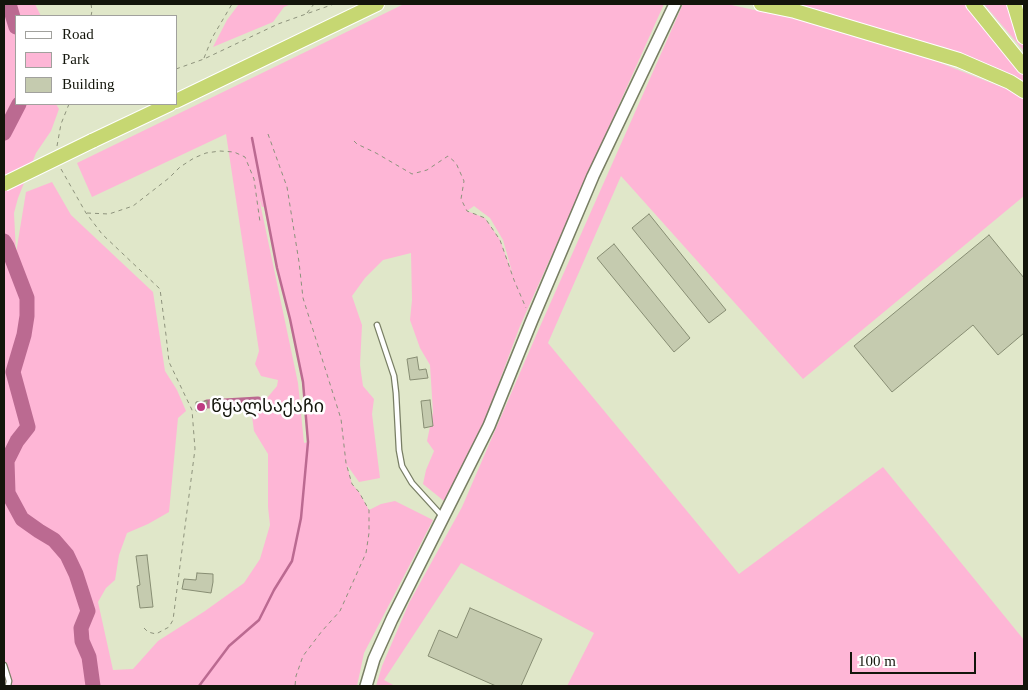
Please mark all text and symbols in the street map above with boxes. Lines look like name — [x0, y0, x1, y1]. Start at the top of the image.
legend — [15, 15, 178, 105]
text: Road — [62, 26, 94, 42]
text: Park — [62, 51, 90, 67]
text: Building — [62, 76, 115, 92]
place label: წყალსაქაჩი — [211, 396, 324, 418]
marker: წყალსაქაჩი — [195, 401, 207, 413]
scale bar — [853, 642, 979, 674]
text: 100 m — [858, 653, 896, 669]

